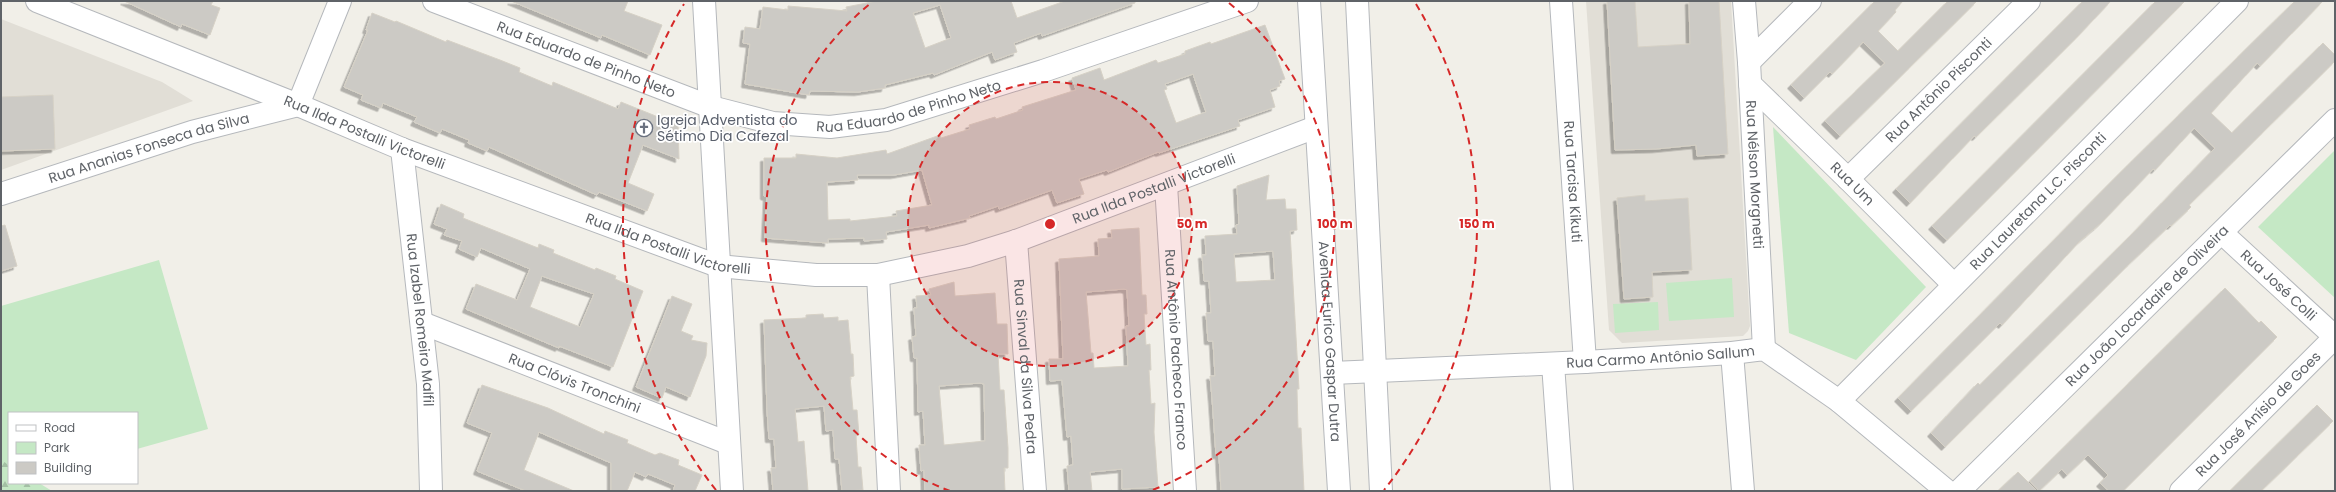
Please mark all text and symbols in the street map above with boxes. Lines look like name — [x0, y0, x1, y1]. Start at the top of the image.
street label: Rua Eduardo de Pinho Neto — [494, 16, 679, 103]
street label: Rua Antônio Pisconti — [1881, 33, 1996, 147]
street label: Rua Eduardo de Pinho Neto — [816, 75, 1003, 137]
street label: Rua Ilda Postalli Victorelli — [281, 90, 448, 174]
street label: Rua Nélson Morgnetti — [1741, 100, 1769, 249]
street label: Rua Ananias Fonseca da Silva — [46, 108, 252, 188]
place label: Igreja Adventista do Sétimo Dia Cafezal — [657, 110, 797, 146]
church icon: Igreja Adventista do Sétimo Dia Cafezal — [634, 118, 654, 138]
street label: Rua Tarcisa Kikuti — [1559, 120, 1587, 243]
street label: Rua Lauretana L.C. Pisconti — [1965, 128, 2111, 274]
street label: Rua Ilda Postalli Victorelli — [1069, 149, 1238, 229]
street label: Rua Um — [1826, 157, 1879, 210]
street label: Rua Ilda Postalli Victorelli — [583, 208, 752, 279]
text: 50 m — [1177, 215, 1208, 232]
text: 100 m — [1317, 215, 1353, 232]
text: 150 m — [1459, 215, 1495, 232]
centre of rings — [1043, 217, 1057, 231]
street label: Rua João Locardaire de Oliveira — [2061, 220, 2233, 391]
street label: Rua Izabel Romeiro Malfil — [401, 232, 439, 407]
street label: Avenida Eurico Gaspar Dutra — [1314, 240, 1346, 443]
street label: Rua José Colli — [2236, 245, 2321, 325]
street label: Rua Antônio Pacheco Franco — [1160, 249, 1192, 451]
street label: Rua Sinval da Silva Pedra — [1009, 278, 1042, 455]
street label: Rua Carmo Antônio Sallum — [1566, 340, 1756, 373]
street label: Rua José Anísio de Goes — [2191, 347, 2325, 481]
street label: Rua Clóvis Tronchini — [506, 348, 644, 418]
legend — [8, 412, 138, 484]
text: Road — [44, 419, 75, 436]
text: Park — [44, 439, 71, 456]
text: Building — [44, 459, 92, 476]

